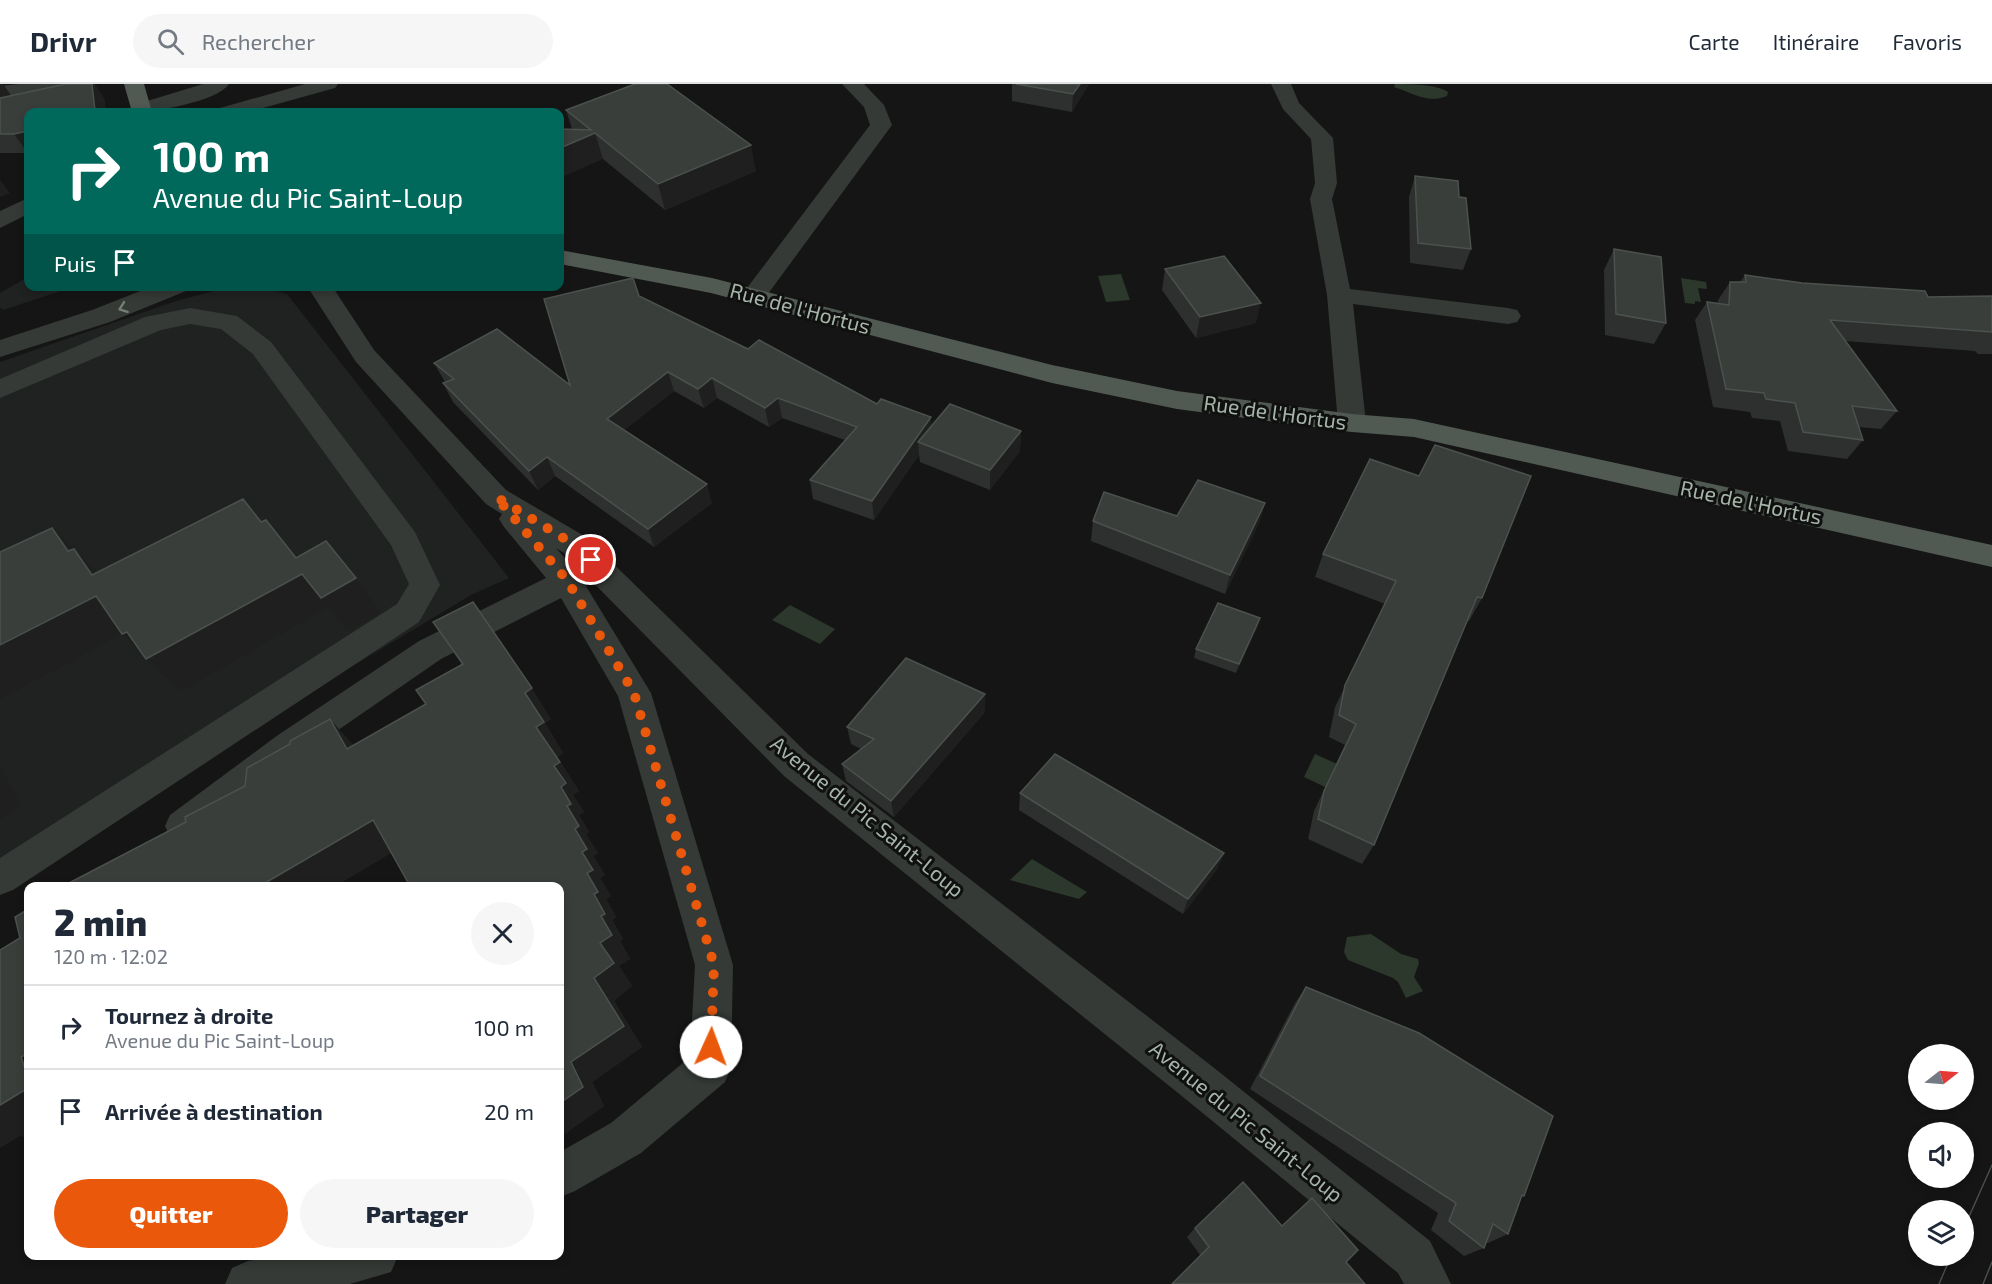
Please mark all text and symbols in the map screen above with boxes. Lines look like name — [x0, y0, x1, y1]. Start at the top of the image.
search box — [133, 14, 553, 68]
text: Drivr — [30, 24, 97, 58]
icon: search — [154, 25, 187, 58]
text: Rechercher — [202, 28, 315, 54]
text: Carte — [1688, 29, 1740, 54]
text: Itinéraire — [1773, 29, 1859, 54]
text: Favoris — [1892, 29, 1962, 54]
text: 100 m — [153, 130, 270, 180]
icon: right — [54, 132, 132, 210]
text: Avenue du Pic Saint-Loup — [153, 181, 463, 213]
icon: arrive — [108, 246, 141, 279]
text: Puis — [54, 250, 96, 276]
street label: Rue de l'Hortus — [728, 277, 873, 338]
one-way arrow — [118, 301, 129, 313]
street label: Rue de l'Hortus — [1202, 389, 1348, 434]
street label: Rue de l'Hortus — [1678, 474, 1824, 529]
pin — [565, 534, 616, 585]
icon: arrive — [574, 543, 607, 576]
street label: Avenue du Pic Saint-Loup — [766, 730, 970, 901]
text: 2 min — [54, 900, 147, 943]
button: close — [471, 902, 534, 965]
text: 120 m · 12:02 — [54, 944, 168, 968]
text: Tournez à droite — [105, 1002, 274, 1028]
icon: right — [54, 1011, 87, 1044]
text: 100 m — [475, 1014, 534, 1040]
position arrow — [679, 1015, 743, 1079]
text: Avenue du Pic Saint-Loup — [105, 1028, 335, 1052]
street label: Avenue du Pic Saint-Loup — [1145, 1035, 1349, 1206]
north arrow — [1908, 1044, 1974, 1110]
map controls — [1908, 1044, 1974, 1266]
icon: arrive — [54, 1095, 87, 1128]
text: Arrivée à destination — [105, 1098, 323, 1124]
text: 20 m — [484, 1098, 534, 1124]
button: sound — [1908, 1122, 1974, 1188]
button: Quitter — [54, 1179, 288, 1248]
button: Partager — [300, 1179, 534, 1248]
button: layers — [1908, 1200, 1974, 1266]

